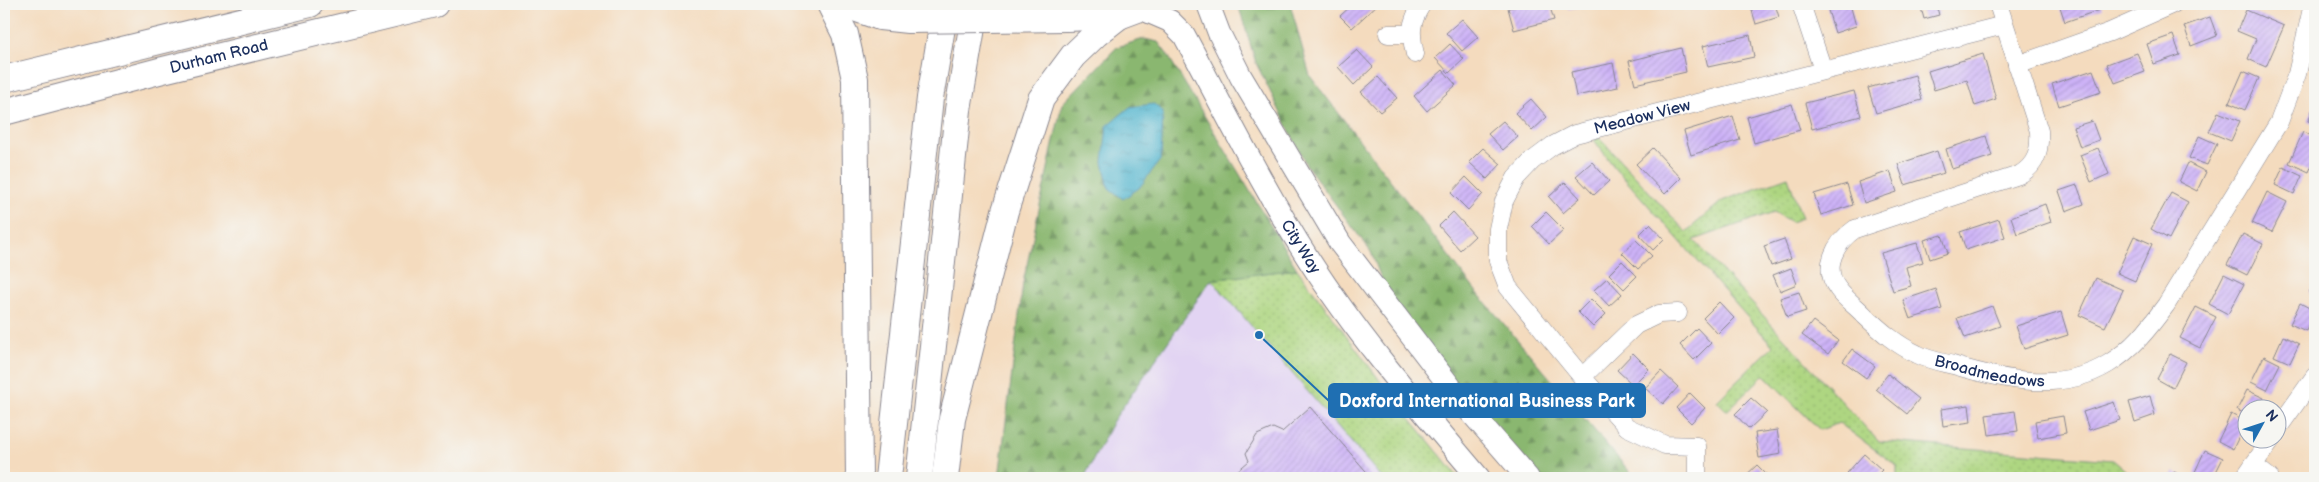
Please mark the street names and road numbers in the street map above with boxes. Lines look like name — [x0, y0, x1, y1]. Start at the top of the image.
street label: Durham Road — [168, 35, 270, 78]
street label: Meadow View — [1592, 95, 1693, 138]
street label: City Way — [1277, 216, 1325, 278]
street label: Broadmeadows — [1933, 351, 2045, 391]

